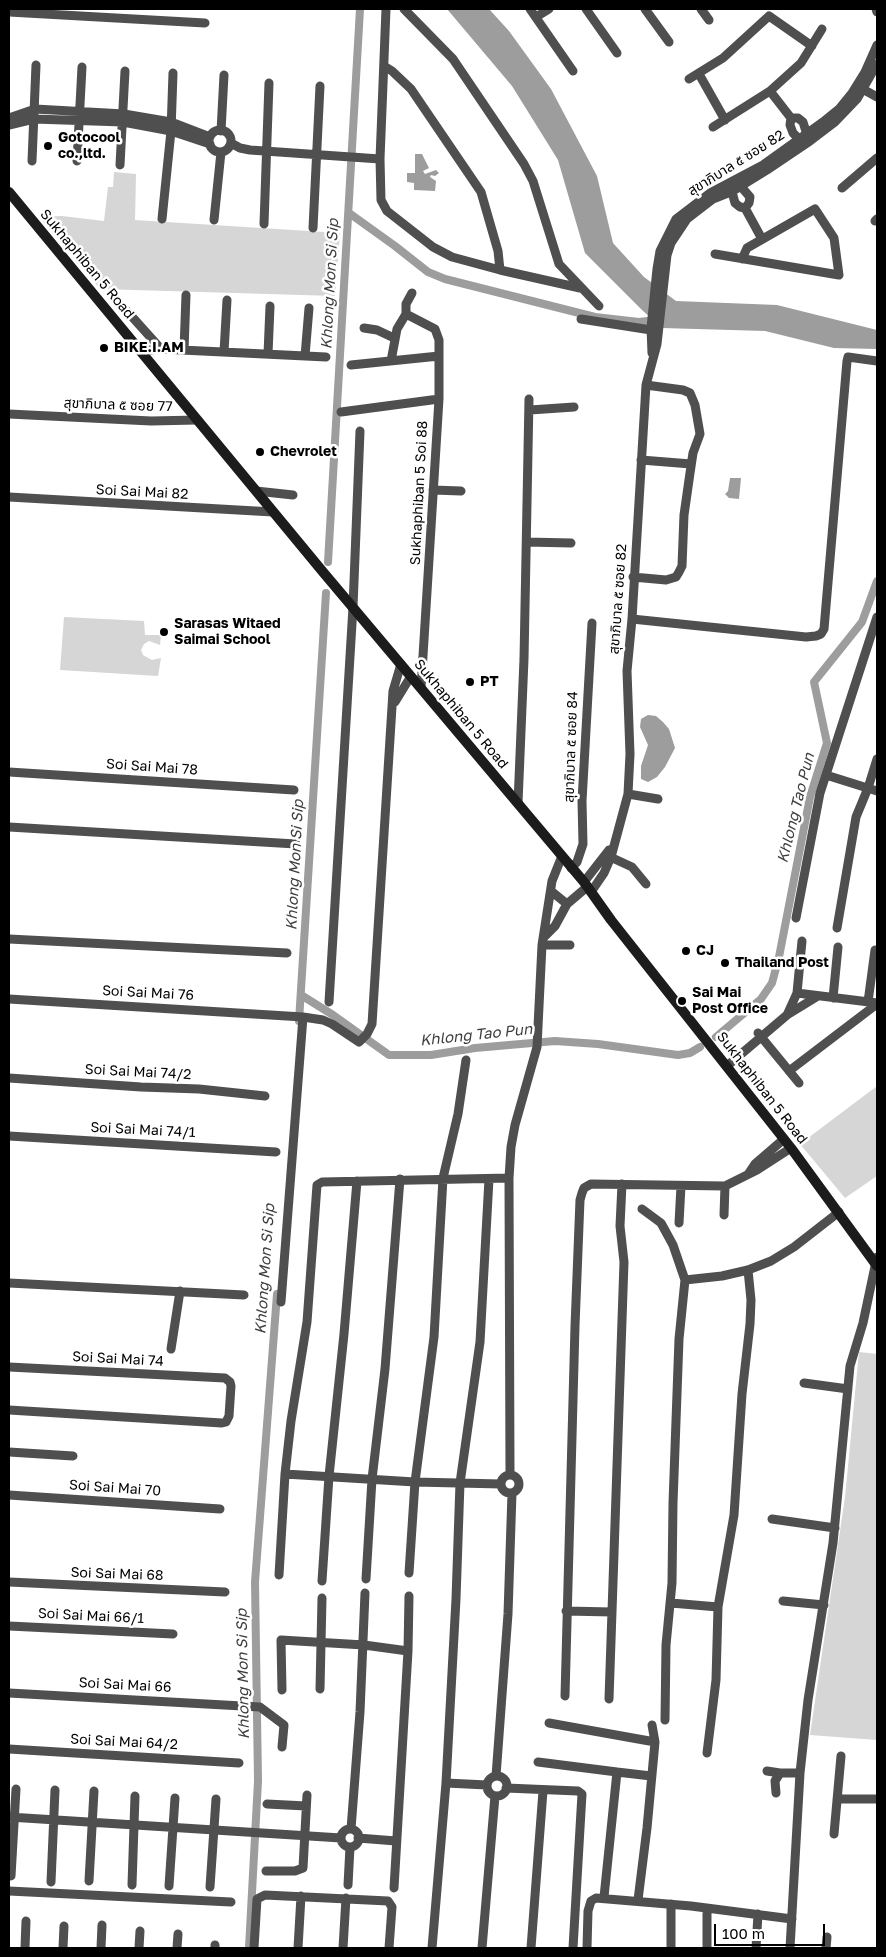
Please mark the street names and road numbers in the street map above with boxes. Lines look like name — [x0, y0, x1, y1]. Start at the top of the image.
street label: สุขาภิบาล ๕ ซอย 82 — [685, 127, 787, 199]
street label: Sukhaphiban 5 Road — [36, 206, 138, 322]
street label: สุขาภิบาล ๕ ซอย 77 — [63, 395, 173, 415]
street label: Sukhaphiban 5 Soi 88 — [407, 420, 431, 566]
street label: Soi Sai Mai 82 — [95, 481, 189, 503]
street label: สุขาภิบาล ๕ ซอย 82 — [606, 543, 630, 655]
street label: Sukhaphiban 5 Road — [410, 656, 512, 772]
street label: สุขาภิบาล ๕ ซอย 84 — [561, 691, 581, 803]
street label: Soi Sai Mai 78 — [106, 755, 198, 779]
street label: Soi Sai Mai 76 — [102, 982, 194, 1004]
street label: Sukhaphiban 5 Road — [713, 1029, 811, 1147]
street label: Soi Sai Mai 74/2 — [84, 1061, 192, 1083]
street label: Soi Sai Mai 74/1 — [90, 1119, 196, 1141]
street label: Soi Sai Mai 74 — [72, 1348, 164, 1370]
street label: Soi Sai Mai 70 — [69, 1476, 161, 1500]
street label: Soi Sai Mai 68 — [70, 1564, 164, 1584]
street label: Soi Sai Mai 66/1 — [37, 1605, 145, 1627]
street label: Soi Sai Mai 66 — [78, 1674, 172, 1696]
street label: Soi Sai Mai 64/2 — [70, 1731, 178, 1753]

